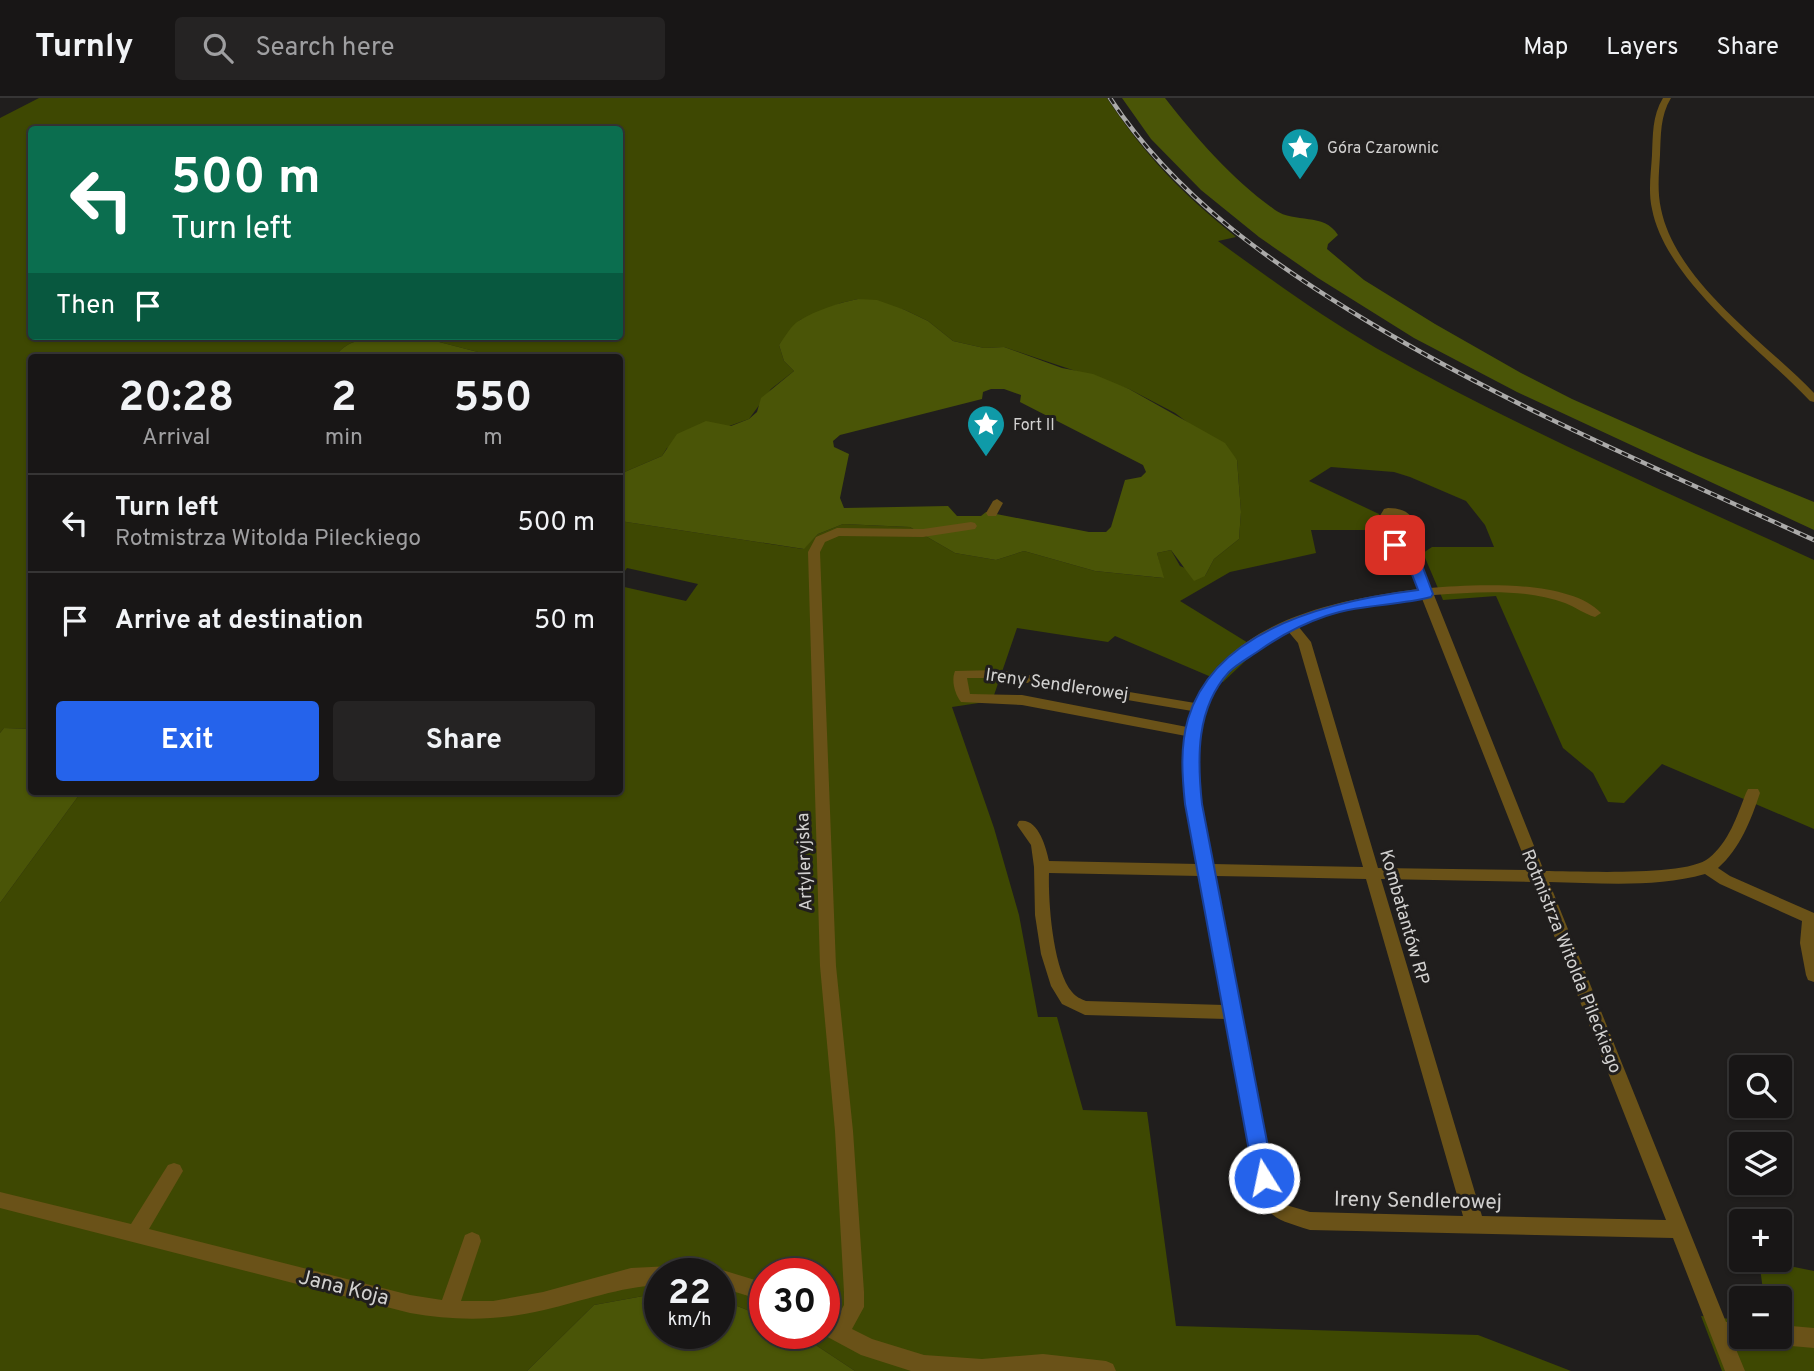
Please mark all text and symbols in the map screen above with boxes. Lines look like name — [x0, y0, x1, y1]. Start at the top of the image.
search box — [175, 17, 665, 80]
text: Turnly — [35, 27, 133, 69]
icon: search — [199, 29, 237, 67]
text: Search here — [255, 32, 394, 65]
text: Map — [1523, 33, 1568, 63]
text: Layers — [1606, 33, 1678, 63]
text: Share — [1716, 33, 1779, 63]
place icon: Góra Czarownic — [1279, 126, 1321, 181]
place label: Góra Czarownic — [1327, 139, 1439, 159]
text: 500 m — [171, 149, 321, 211]
icon: left — [56, 154, 147, 245]
text: Turn left — [171, 210, 292, 250]
icon: arrive — [129, 287, 167, 325]
text: Then — [56, 290, 115, 323]
text: 20:28 — [119, 373, 234, 426]
text: 2 — [331, 373, 357, 426]
text: 550 — [454, 373, 532, 426]
place icon: Fort II — [965, 403, 1007, 458]
place label: Fort II — [1013, 416, 1055, 436]
text: Arrival — [142, 424, 211, 453]
text: min — [325, 424, 363, 453]
text: m — [483, 424, 503, 453]
text: Turn left — [115, 492, 219, 525]
icon: left — [56, 504, 94, 542]
text: 500 m — [518, 507, 595, 540]
pin — [1365, 515, 1425, 575]
text: Rotmistrza Witolda Pileckiego — [115, 525, 421, 554]
icon: arrive — [1376, 526, 1414, 564]
icon: arrive — [56, 602, 94, 640]
text: Arrive at destination — [115, 605, 363, 638]
text: 50 m — [534, 605, 595, 638]
street label: Ireny Sendlerowej — [984, 664, 1130, 707]
button: Exit — [56, 701, 319, 781]
button: Share — [333, 701, 595, 781]
street label: Artyleryjska — [792, 812, 819, 911]
street label: Rotmistrza Witolda Pileckiego — [1515, 846, 1626, 1077]
street label: Kombatantów RP — [1373, 847, 1434, 988]
map controls — [1729, 1055, 1792, 1349]
button: search — [1729, 1055, 1792, 1118]
button: layers — [1729, 1132, 1792, 1195]
position arrow — [1227, 1141, 1301, 1215]
street label: Ireny Sendlerowej — [1334, 1187, 1502, 1216]
button: + — [1729, 1209, 1792, 1272]
speed limit sign: 30 — [749, 1258, 840, 1349]
street label: Jana Koja — [296, 1264, 392, 1313]
text: 22 — [668, 1272, 711, 1316]
button: − — [1729, 1286, 1792, 1349]
text: km/h — [668, 1309, 711, 1332]

